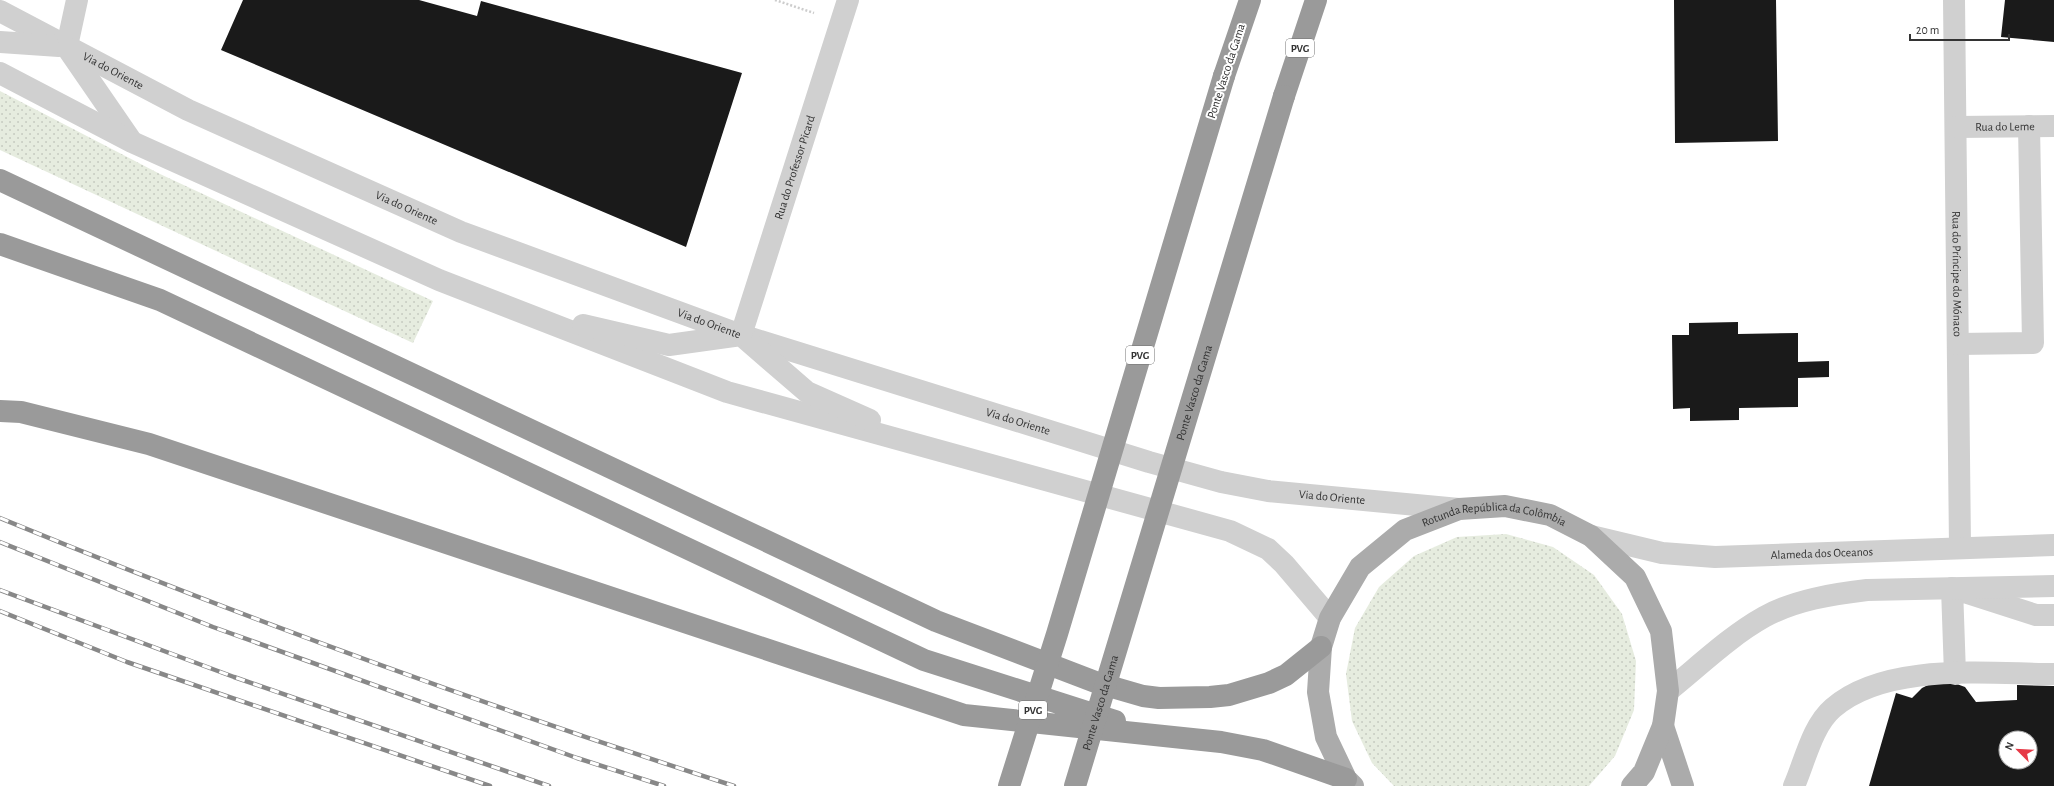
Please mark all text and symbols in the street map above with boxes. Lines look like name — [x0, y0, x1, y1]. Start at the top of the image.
scale bar — [1910, 16, 2009, 42]
street label: Ponte Vasco da Gama — [1205, 22, 1247, 120]
text: 20 m — [1916, 24, 1939, 36]
road number: PVG — [1286, 39, 1314, 57]
street label: Via do Oriente — [81, 50, 146, 91]
street label: Rua do Professor Picard — [772, 114, 817, 221]
street label: Rua do Leme — [1975, 120, 2035, 133]
street label: Via do Oriente — [374, 189, 440, 227]
street label: Rua do Príncipe do Mónaco — [1950, 211, 1964, 337]
street label: Via do Oriente — [676, 306, 743, 340]
street label: Ponte Vasco da Gama — [1174, 343, 1214, 442]
road number: PVG — [1126, 346, 1154, 364]
street label: Via do Oriente — [984, 406, 1052, 437]
street label: Via do Oriente — [1298, 488, 1366, 506]
text: Rotunda República da Colômbia — [1420, 500, 1569, 529]
street label: Rotunda República da Colômbia — [1420, 518, 1568, 532]
street label: Alameda dos Oceanos — [1770, 545, 1873, 561]
street label: Ponte Vasco da Gama — [1080, 653, 1120, 752]
road number: PVG — [1019, 701, 1047, 719]
north arrow — [1998, 730, 2038, 770]
text: N — [2003, 740, 2016, 752]

